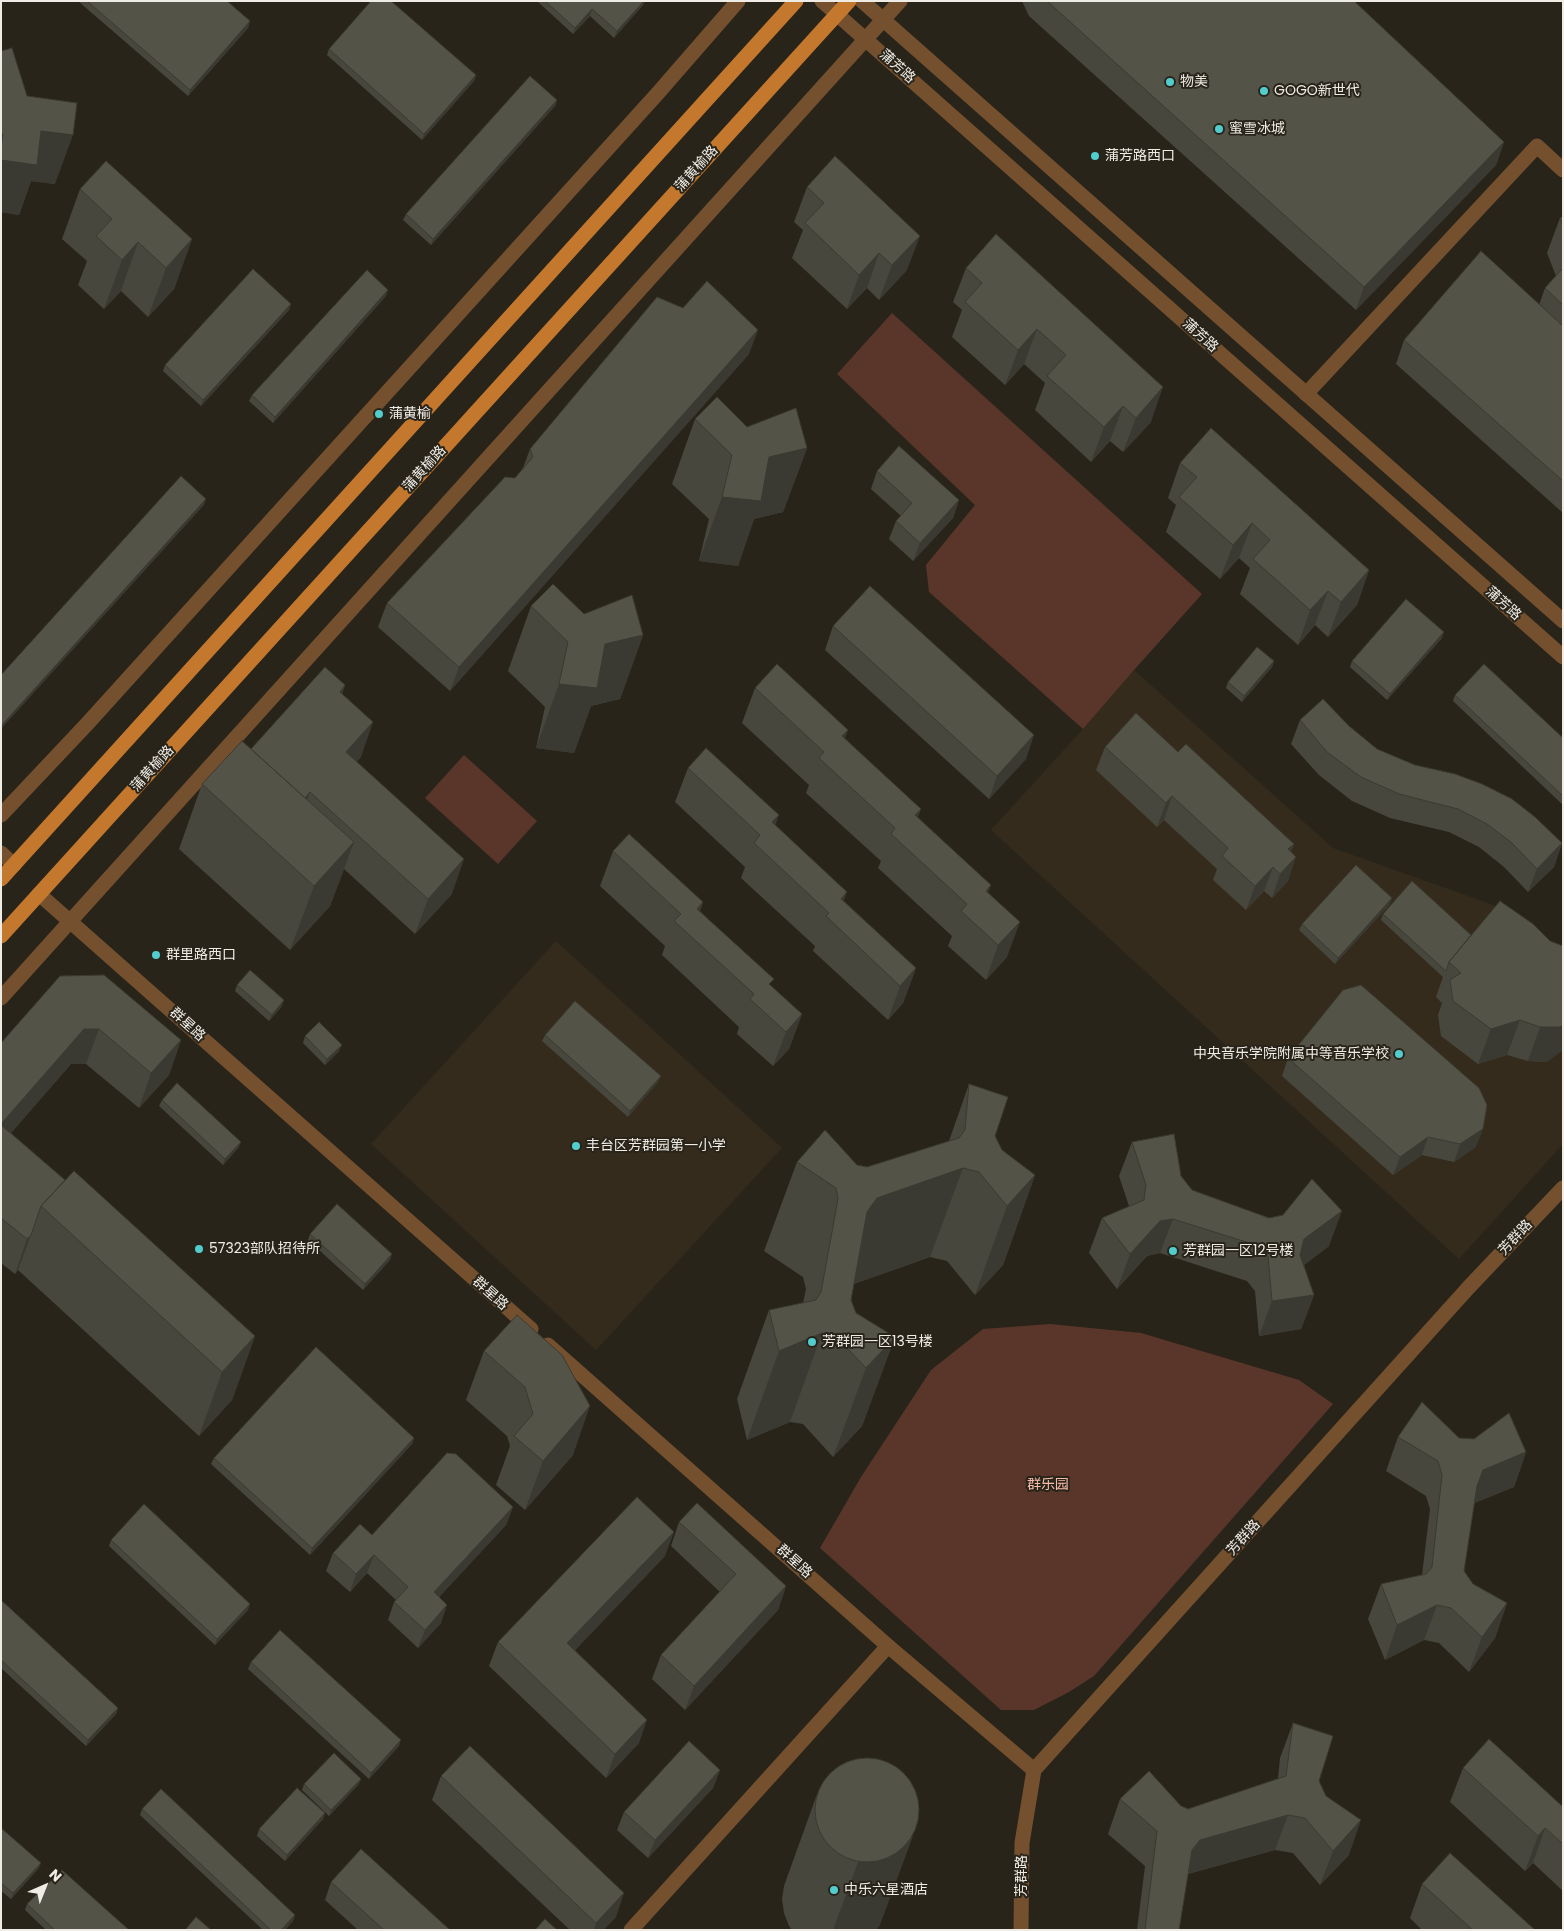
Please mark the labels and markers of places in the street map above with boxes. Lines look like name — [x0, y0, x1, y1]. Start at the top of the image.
place label: 物美 — [1180, 74, 1208, 90]
marker: 物美 — [1164, 76, 1176, 88]
place label: GOGO新世代 — [1274, 83, 1360, 99]
marker: GOGO新世代 — [1258, 85, 1270, 97]
place label: 蜜雪冰城 — [1229, 121, 1285, 137]
marker: 蜜雪冰城 — [1213, 123, 1225, 135]
place label: 蒲芳路西口 — [1105, 148, 1175, 164]
marker: 蒲芳路西口 — [1089, 150, 1101, 162]
place label: 蒲黄榆 — [389, 406, 431, 422]
marker: 蒲黄榆 — [373, 408, 385, 420]
place label: 群里路西口 — [166, 947, 236, 963]
marker: 群里路西口 — [150, 949, 162, 961]
place label: 中央音乐学院附属中等音乐学校 — [1193, 1046, 1389, 1062]
marker: 中央音乐学院附属中等音乐学校 — [1393, 1048, 1405, 1060]
place label: 丰台区芳群园第一小学 — [586, 1138, 726, 1154]
marker: 丰台区芳群园第一小学 — [570, 1140, 582, 1152]
place label: 57323部队招待所 — [209, 1241, 320, 1257]
marker: 57323部队招待所 — [193, 1243, 205, 1255]
place label: 芳群园一区12号楼 — [1183, 1243, 1294, 1259]
marker: 芳群园一区12号楼 — [1167, 1245, 1179, 1257]
place label: 芳群园一区13号楼 — [822, 1334, 933, 1350]
marker: 芳群园一区13号楼 — [806, 1336, 818, 1348]
place label: 中乐六星酒店 — [844, 1882, 928, 1898]
marker: 中乐六星酒店 — [828, 1884, 840, 1896]

